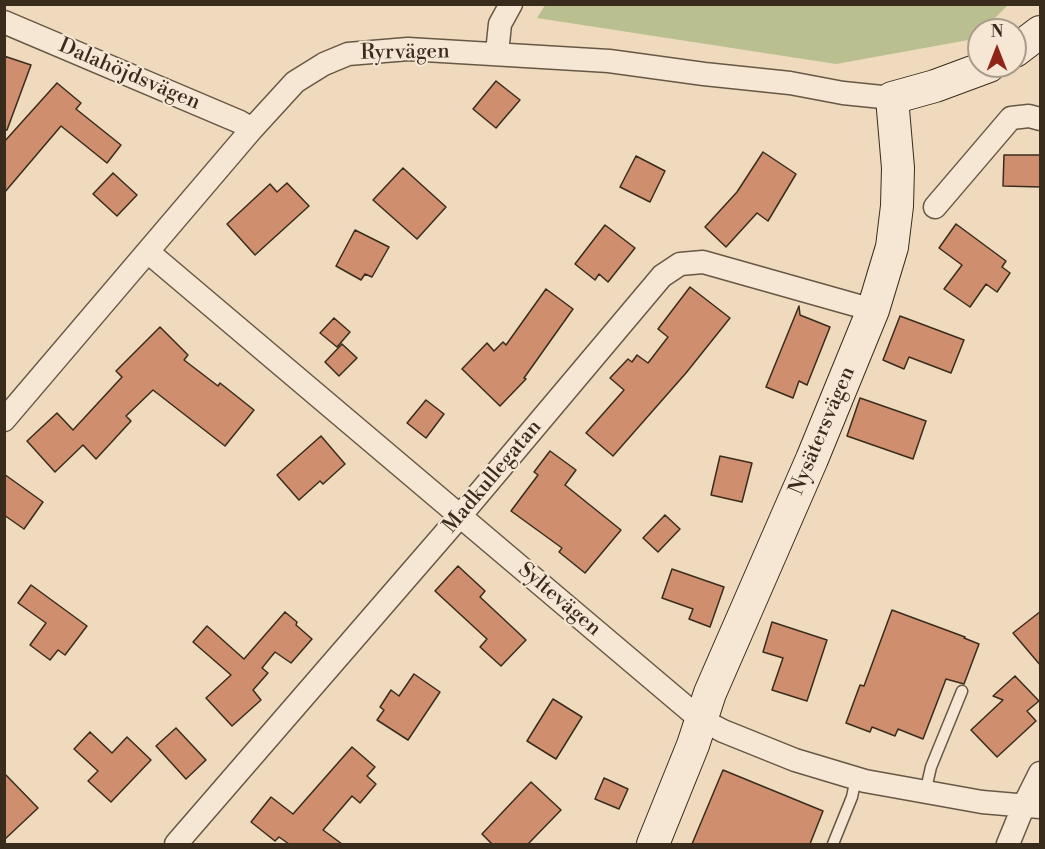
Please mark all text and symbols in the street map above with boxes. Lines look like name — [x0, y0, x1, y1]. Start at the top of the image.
north arrow — [967, 18, 1027, 78]
text: N — [991, 22, 1003, 42]
street label: Dalahöjdsvägen — [54, 34, 204, 116]
street label: Ryrvägen — [360, 40, 450, 66]
street label: Nysätersvägen — [785, 363, 861, 499]
street label: Madkullegatan — [438, 415, 548, 539]
street label: Syltevägen — [512, 558, 606, 642]

